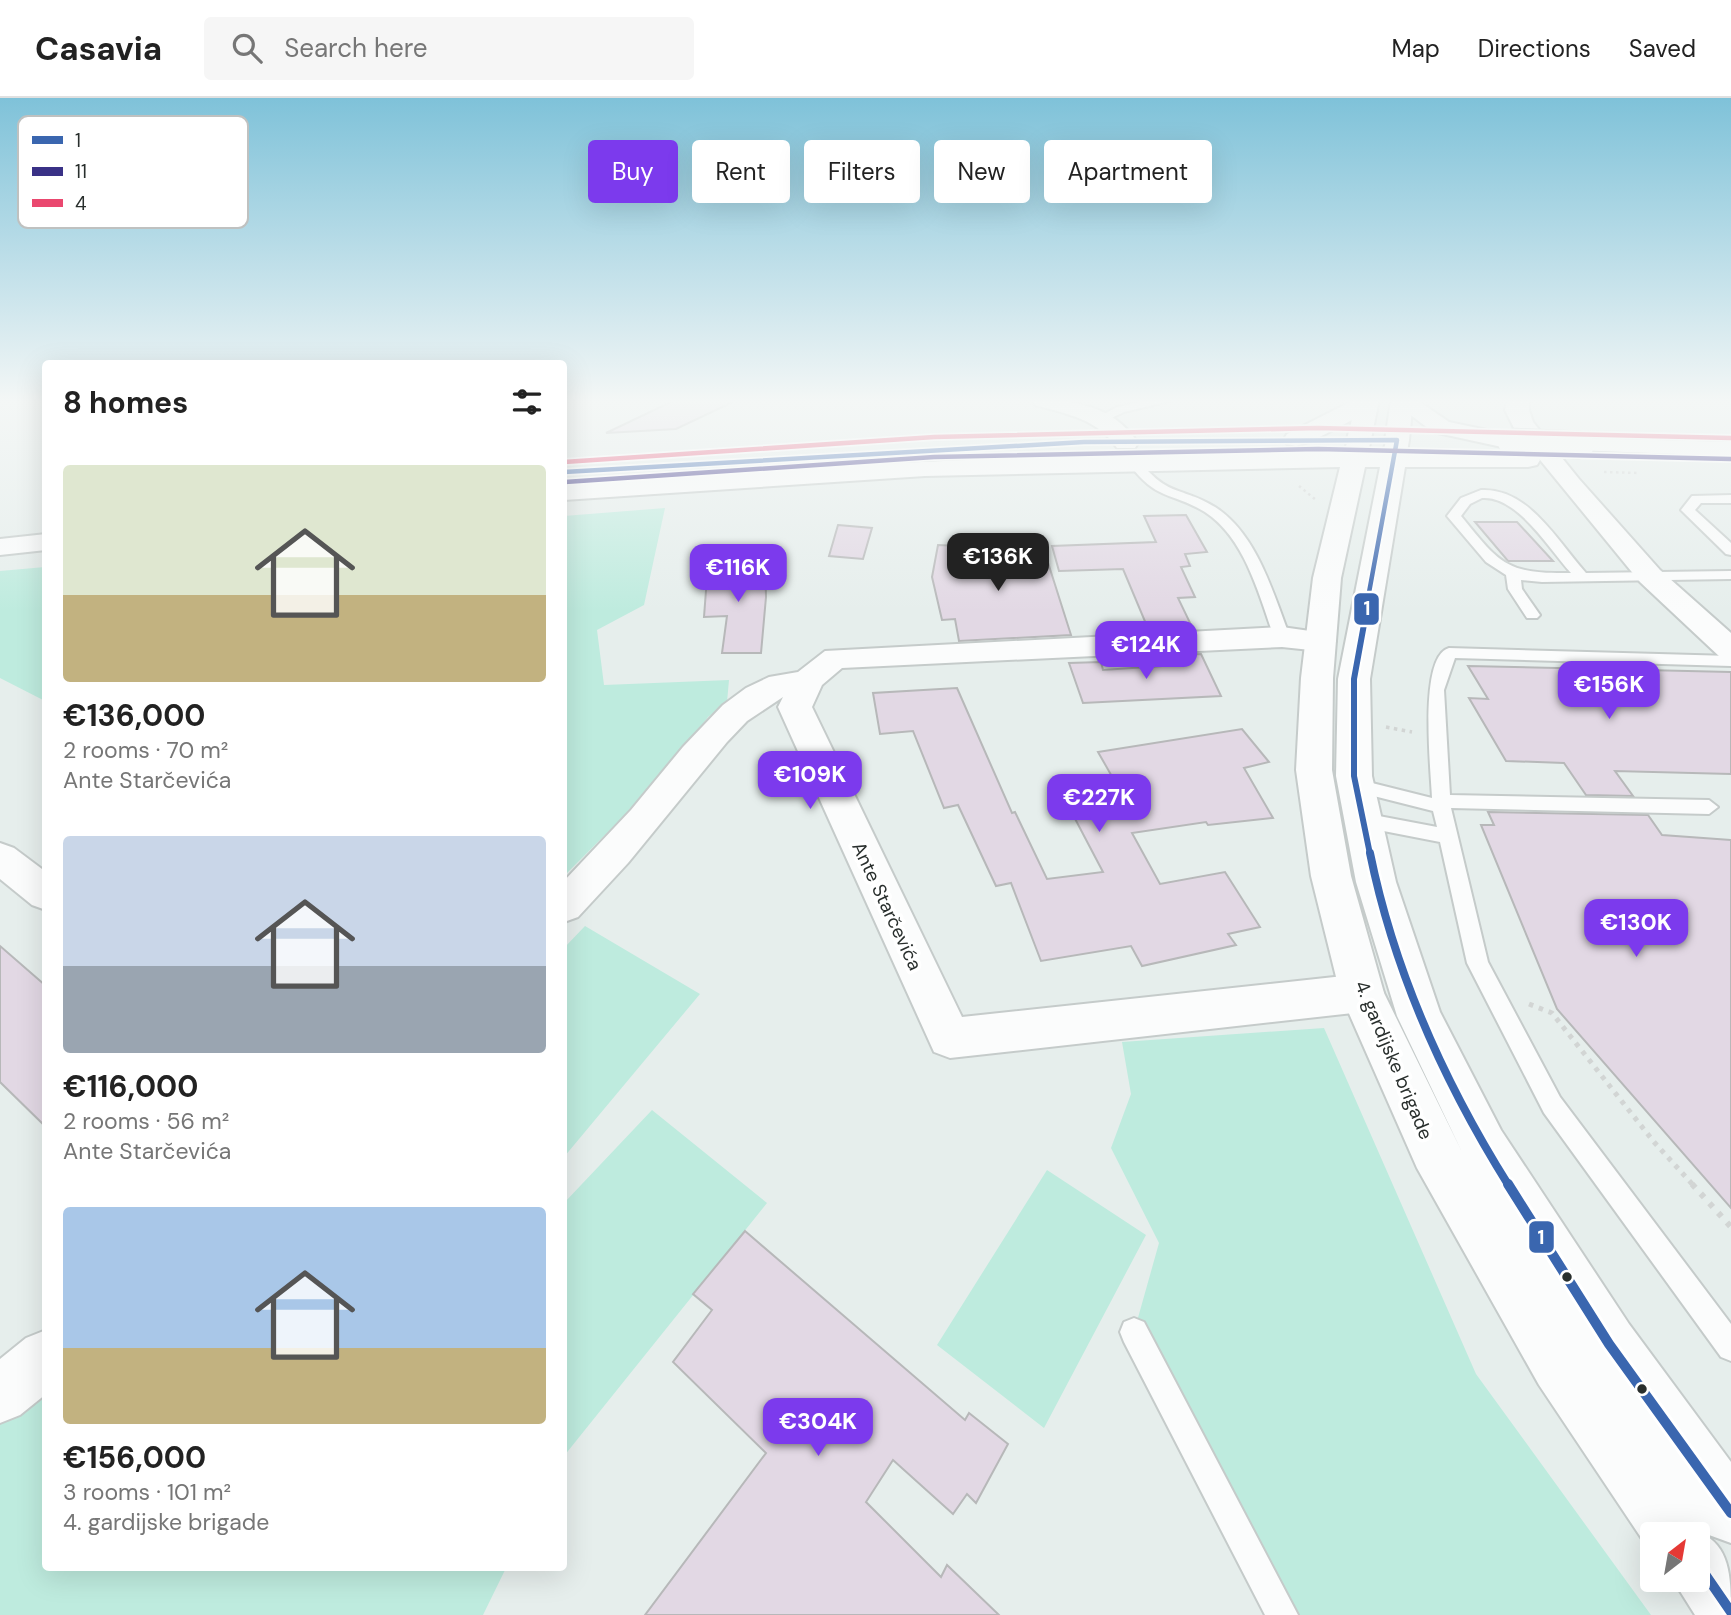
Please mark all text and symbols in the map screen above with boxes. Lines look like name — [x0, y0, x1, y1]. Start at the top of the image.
search box — [204, 17, 694, 80]
text: Casavia — [35, 27, 162, 70]
icon: search — [228, 29, 266, 67]
text: Search here — [284, 31, 428, 65]
text: Map — [1392, 33, 1440, 64]
text: Directions — [1478, 33, 1591, 64]
text: Saved — [1629, 33, 1696, 64]
legend — [18, 116, 248, 228]
text: 1 — [75, 128, 81, 153]
chip: Buy — [588, 140, 678, 203]
chip: Rent — [692, 140, 790, 203]
chip: Filters — [804, 140, 920, 203]
chip: New — [934, 140, 1030, 203]
chip: Apartment — [1044, 140, 1212, 203]
text: 11 — [75, 159, 87, 184]
text: 4 — [75, 191, 87, 216]
text: 8 homes — [63, 383, 188, 422]
icon: filters — [508, 383, 546, 421]
icon: home — [242, 510, 368, 636]
pin: €136K — [949, 533, 1047, 593]
text: €136K — [963, 541, 1033, 571]
pin: €116K — [689, 545, 787, 604]
text: €116K — [706, 552, 770, 582]
line badge: 1 — [1353, 592, 1380, 626]
text: 1 — [1364, 596, 1370, 621]
pin: €124K — [1097, 622, 1195, 681]
text: €124K — [1111, 629, 1181, 659]
pin: €156K — [1560, 662, 1658, 721]
text: €156K — [1574, 669, 1644, 699]
text: €136,000 — [63, 696, 205, 735]
text: 2 rooms · 70 m² — [63, 735, 228, 765]
pin: €109K — [761, 752, 859, 811]
text: €109K — [774, 759, 846, 789]
text: Ante Starčevića — [63, 765, 231, 795]
pin: €227K — [1050, 774, 1148, 834]
text: €227K — [1063, 782, 1135, 812]
street label: Ante Starčevića — [846, 838, 928, 974]
icon: home — [242, 881, 368, 1007]
pin: €130K — [1587, 900, 1685, 959]
text: €130K — [1600, 907, 1672, 937]
street label: 4. gardijske brigade — [1349, 977, 1439, 1143]
text: €116,000 — [63, 1067, 198, 1106]
text: 2 rooms · 56 m² — [63, 1106, 229, 1136]
text: Ante Starčevića — [63, 1136, 231, 1166]
line badge: 1 — [1528, 1220, 1555, 1254]
text: 1 — [1538, 1225, 1544, 1250]
icon: home — [242, 1252, 368, 1378]
unlabelled marker — [1560, 1270, 1574, 1284]
unlabelled marker — [1635, 1382, 1649, 1396]
pin: €304K — [769, 1398, 867, 1458]
text: €304K — [779, 1406, 857, 1436]
text: €156,000 — [63, 1438, 206, 1477]
text: 3 rooms · 101 m² — [63, 1477, 231, 1507]
text: 4. gardijske brigade — [63, 1507, 269, 1537]
north arrow — [1640, 1522, 1710, 1592]
map controls — [1640, 1522, 1710, 1592]

